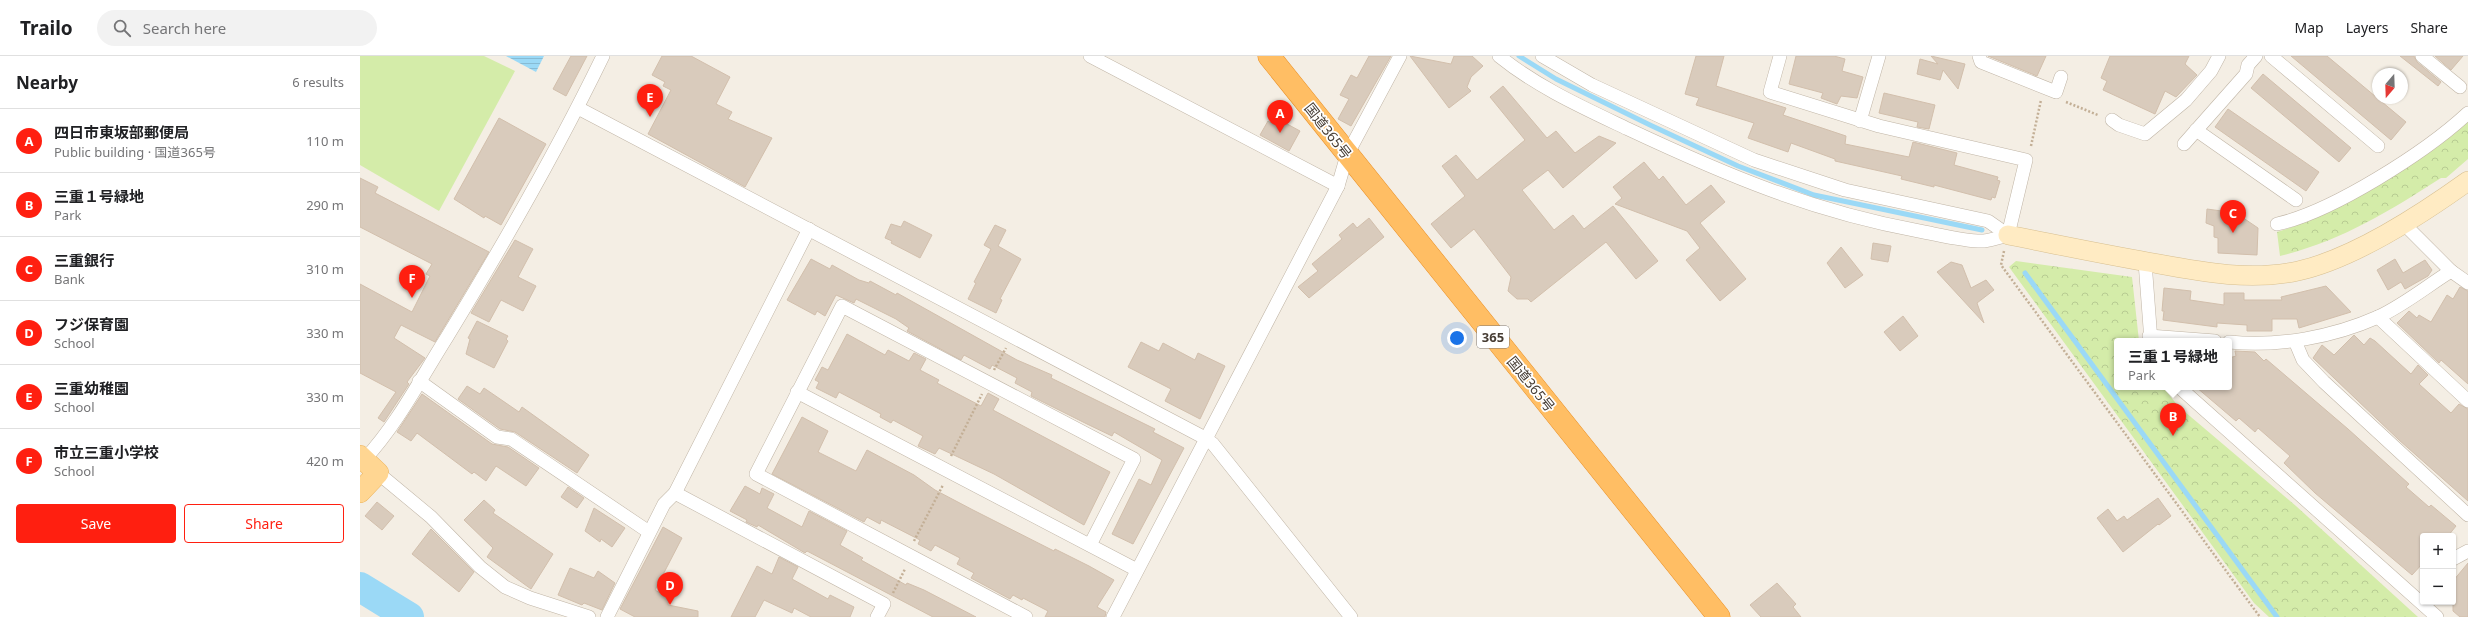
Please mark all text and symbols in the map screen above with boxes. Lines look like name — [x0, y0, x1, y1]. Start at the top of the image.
search box — [97, 10, 377, 46]
text: Trailo — [20, 15, 73, 41]
icon: search — [111, 17, 133, 39]
text: Search here — [143, 18, 226, 38]
text: Map — [2295, 18, 2324, 37]
text: Layers — [2346, 18, 2388, 37]
text: Share — [2410, 18, 2448, 37]
north arrow — [2372, 68, 2408, 104]
text: Nearby — [16, 71, 78, 94]
text: 6 results — [292, 73, 344, 91]
pin: E — [637, 84, 663, 117]
street label: 国道365号 — [1301, 99, 1356, 163]
pin: A — [1267, 100, 1293, 133]
text: 四日市東坂部郵便局 — [54, 122, 189, 142]
text: A — [25, 132, 34, 150]
text: 110 m — [306, 132, 344, 150]
text: Public building · 国道365号 — [54, 143, 216, 161]
text: 三重１号緑地 — [54, 186, 144, 206]
text: B — [25, 196, 33, 214]
text: 290 m — [306, 196, 344, 214]
pin: C — [2220, 200, 2246, 233]
text: Park — [54, 206, 81, 224]
text: 三重銀行 — [54, 250, 114, 270]
text: C — [25, 260, 33, 278]
text: 310 m — [306, 260, 344, 278]
pin: F — [399, 265, 425, 298]
text: Bank — [54, 270, 85, 288]
text: フジ保育園 — [54, 314, 129, 334]
text: D — [24, 324, 34, 342]
text: 330 m — [306, 324, 344, 342]
road number: 365 — [1477, 326, 1509, 348]
your location — [1447, 328, 1467, 348]
text: School — [54, 334, 95, 352]
popup — [2114, 338, 2232, 390]
text: 三重１号緑地 — [2128, 346, 2218, 366]
street label: 国道365号 — [1503, 352, 1560, 415]
text: Park — [2128, 366, 2155, 384]
text: 三重幼稚園 — [54, 378, 129, 398]
text: E — [25, 388, 33, 406]
text: 330 m — [306, 388, 344, 406]
text: School — [54, 398, 95, 416]
pin: B — [2160, 403, 2186, 436]
text: 市立三重小学校 — [54, 442, 159, 462]
text: F — [25, 452, 33, 470]
text: 420 m — [306, 452, 344, 470]
text: School — [54, 462, 95, 480]
button: Save — [16, 504, 176, 543]
button: Share — [184, 504, 344, 543]
map controls — [2420, 533, 2456, 605]
button: + — [2420, 533, 2456, 569]
button: − — [2420, 569, 2456, 605]
pin: D — [657, 572, 683, 605]

